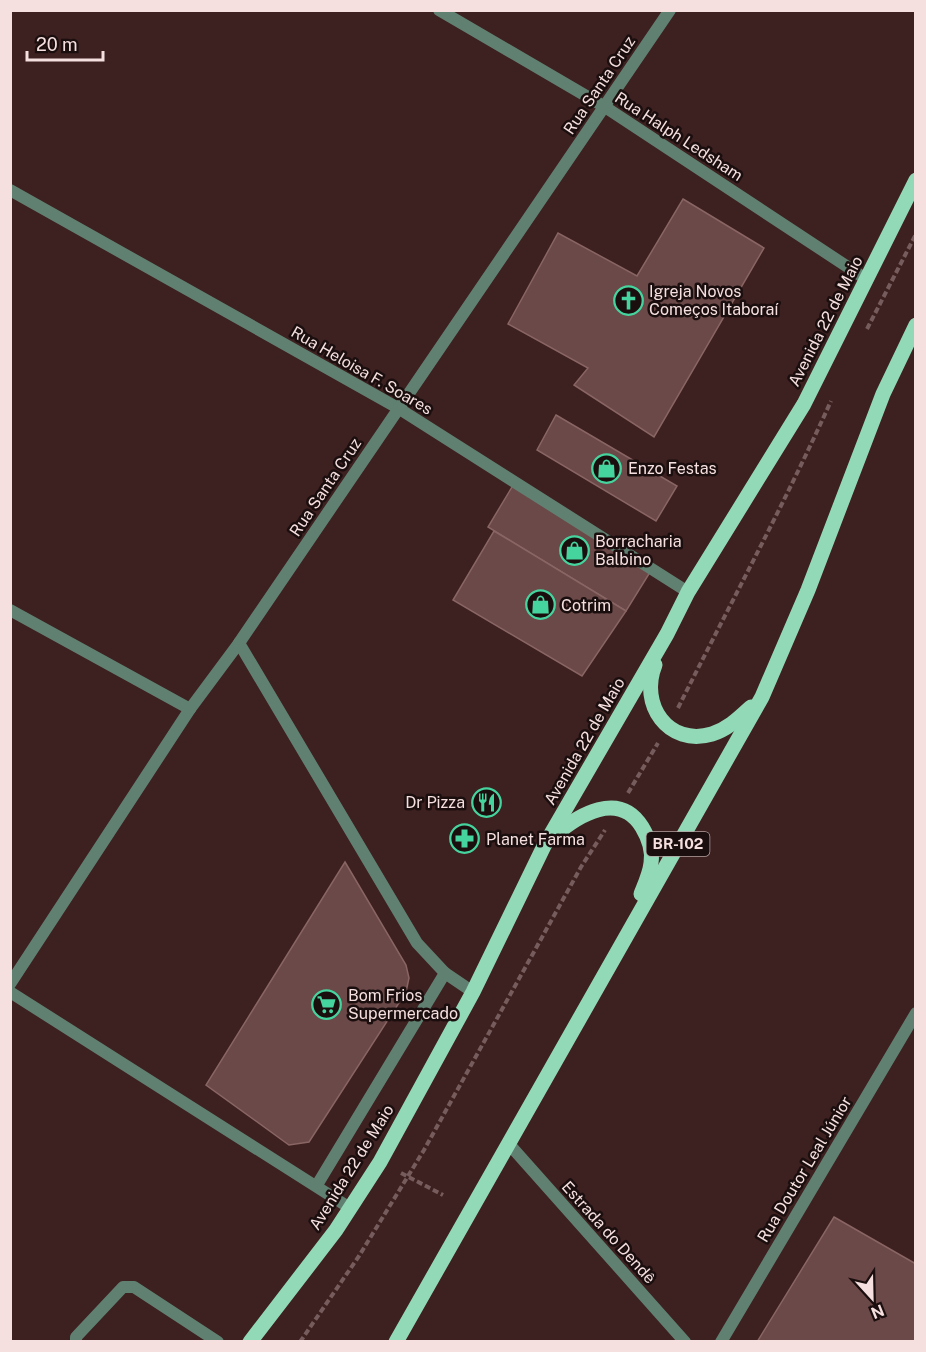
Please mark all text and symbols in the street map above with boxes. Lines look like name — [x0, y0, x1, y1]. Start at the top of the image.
scale bar — [27, 24, 104, 62]
street label: Rua Santa Cruz — [560, 32, 639, 138]
text: 20 m — [36, 34, 78, 55]
street label: Rua Halph Ledsham — [611, 88, 746, 185]
street label: Avenida 22 de Maio — [784, 253, 867, 390]
place label: Igreja Novos Começos Itaboraí — [649, 282, 779, 319]
church icon: Igreja Novos Começos Itaboraí — [612, 284, 644, 316]
street label: Rua Heloisa F. Soares — [288, 322, 436, 419]
street label: Rua Santa Cruz — [286, 434, 365, 540]
shop icon: Enzo Festas — [591, 452, 623, 484]
place label: Enzo Festas — [628, 459, 717, 478]
place label: Borracharia Balbino — [595, 532, 682, 569]
shop icon: Borracharia Balbino — [558, 534, 590, 566]
shop icon: Cotrim — [524, 589, 556, 621]
place label: Cotrim — [561, 596, 611, 615]
street label: Avenida 22 de Maio — [540, 674, 629, 808]
restaurant icon: Dr Pizza — [470, 786, 502, 818]
place label: Dr Pizza — [405, 793, 465, 812]
pharmacy icon: Planet Farma — [449, 823, 481, 855]
place label: Planet Farma — [486, 830, 585, 849]
road number: BR-102 — [646, 832, 710, 856]
place label: Bom Frios Supermercado — [348, 986, 458, 1023]
supermarket icon: Bom Frios Supermercado — [311, 988, 343, 1020]
street label: Rua Doutor Leal Júnior — [753, 1093, 856, 1246]
street label: Avenida 22 de Maio — [305, 1101, 398, 1233]
street label: Estrada do Dendê — [558, 1177, 660, 1287]
north arrow — [842, 1268, 902, 1328]
text: N — [868, 1300, 887, 1323]

